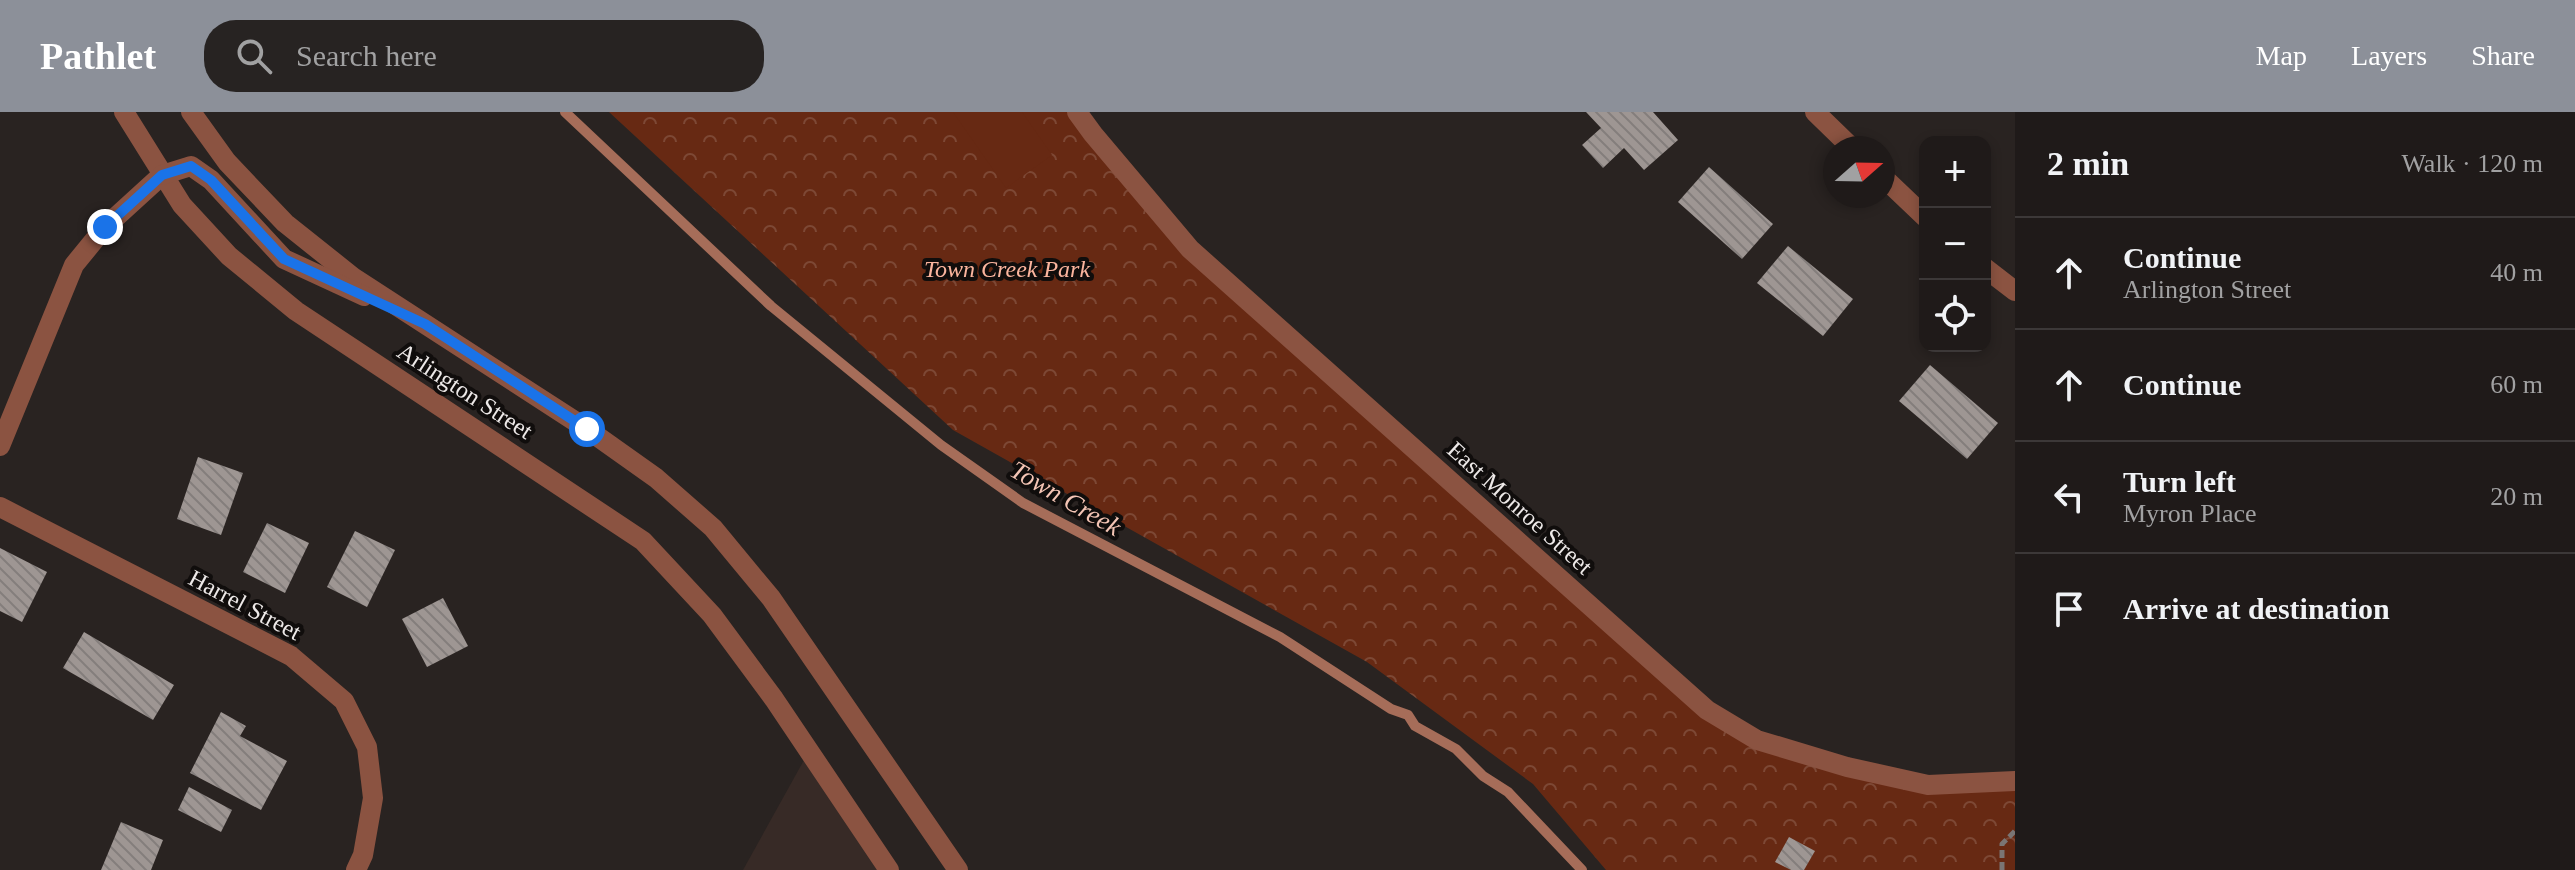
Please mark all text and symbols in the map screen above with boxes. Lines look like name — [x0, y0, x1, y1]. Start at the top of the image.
search box — [204, 20, 764, 92]
icon: search — [232, 34, 276, 78]
text: Pathlet — [40, 35, 156, 77]
text: Search here — [296, 39, 437, 72]
text: Map — [2256, 40, 2307, 71]
text: Layers — [2351, 40, 2427, 71]
text: Share — [2471, 40, 2535, 71]
north arrow — [1823, 136, 1895, 208]
map controls — [1919, 136, 1991, 352]
button: + — [1919, 136, 1991, 208]
text: 2 min — [2047, 145, 2129, 182]
text: Walk · 120 m — [2401, 149, 2543, 178]
button: − — [1919, 208, 1991, 280]
route end — [87, 209, 123, 245]
text: Continue — [2123, 241, 2241, 274]
icon: ahead — [2047, 251, 2091, 295]
park label: Town Creek Park — [924, 256, 1090, 282]
text: 40 m — [2490, 258, 2543, 287]
text: Arlington Street — [2123, 275, 2291, 304]
button: locate — [1919, 280, 1991, 352]
street label: Arlington Street — [393, 338, 537, 444]
icon: ahead — [2047, 363, 2091, 407]
text: Continue — [2123, 368, 2241, 401]
text: 60 m — [2490, 370, 2543, 399]
route start — [569, 411, 605, 447]
street label: East Monroe Street — [1442, 436, 1598, 580]
water label: Town Creek — [1005, 455, 1127, 542]
text: Turn left — [2123, 465, 2236, 498]
icon: left — [2047, 475, 2091, 519]
text: 20 m — [2490, 482, 2543, 511]
text: Myron Place — [2123, 499, 2257, 528]
street label: Harrel Street — [184, 565, 306, 646]
icon: arrive — [2047, 587, 2091, 631]
text: Arrive at destination — [2123, 592, 2390, 625]

